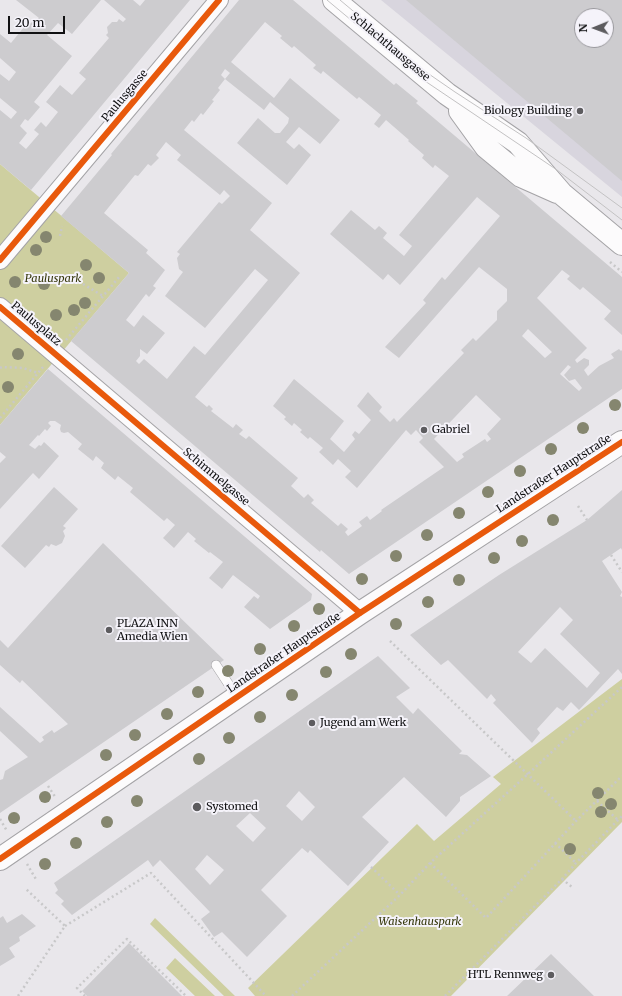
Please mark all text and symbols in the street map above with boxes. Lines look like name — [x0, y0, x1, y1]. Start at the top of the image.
scale bar — [10, 8, 67, 34]
north arrow — [574, 8, 614, 48]
street label: Schlachthausgasse — [348, 10, 432, 84]
text: 20 m — [15, 15, 44, 30]
text: N — [576, 24, 590, 33]
street label: Paulusgasse — [99, 67, 151, 125]
place label: Biology Building — [484, 104, 572, 118]
marker: Biology Building — [575, 106, 585, 116]
park label: Pauluspark — [25, 272, 81, 286]
street label: Paulusplatz — [8, 299, 64, 349]
place label: Gabriel — [432, 423, 470, 437]
marker: Gabriel — [419, 425, 429, 435]
street label: Landstraßer Hauptstraße — [494, 432, 614, 516]
street label: Schimmelgasse — [180, 445, 252, 509]
street label: Landstraßer Hauptstraße — [225, 610, 343, 696]
place label: PLAZA INN Amedia Wien — [117, 617, 188, 643]
marker: PLAZA INN Amedia Wien — [104, 625, 114, 635]
place label: Jugend am Werk — [320, 716, 407, 730]
marker: Jugend am Werk — [307, 718, 317, 728]
place label: Systomed — [206, 800, 258, 814]
marker: Systomed — [191, 801, 203, 813]
park label: Waisenhauspark — [379, 915, 461, 929]
place label: HTL Rennweg — [468, 968, 543, 982]
marker: HTL Rennweg — [546, 970, 556, 980]

